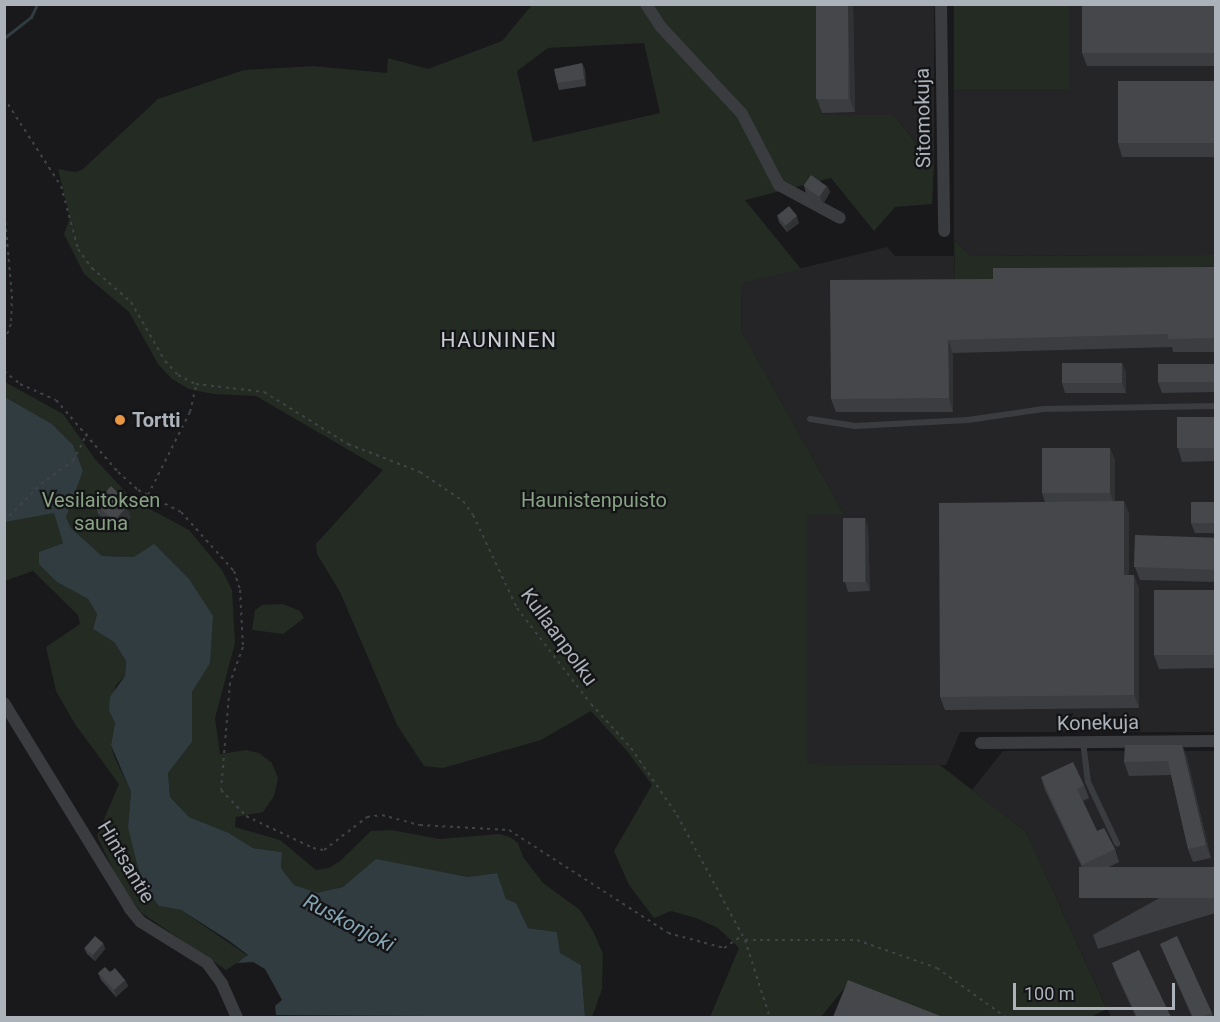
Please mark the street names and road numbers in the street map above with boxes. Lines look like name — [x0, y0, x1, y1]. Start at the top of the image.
street label: Sitomokuja — [910, 68, 936, 168]
street label: Kullaanpolku — [516, 584, 602, 690]
street label: Konekuja — [1057, 710, 1139, 736]
street label: Hintsantie — [92, 817, 160, 907]

